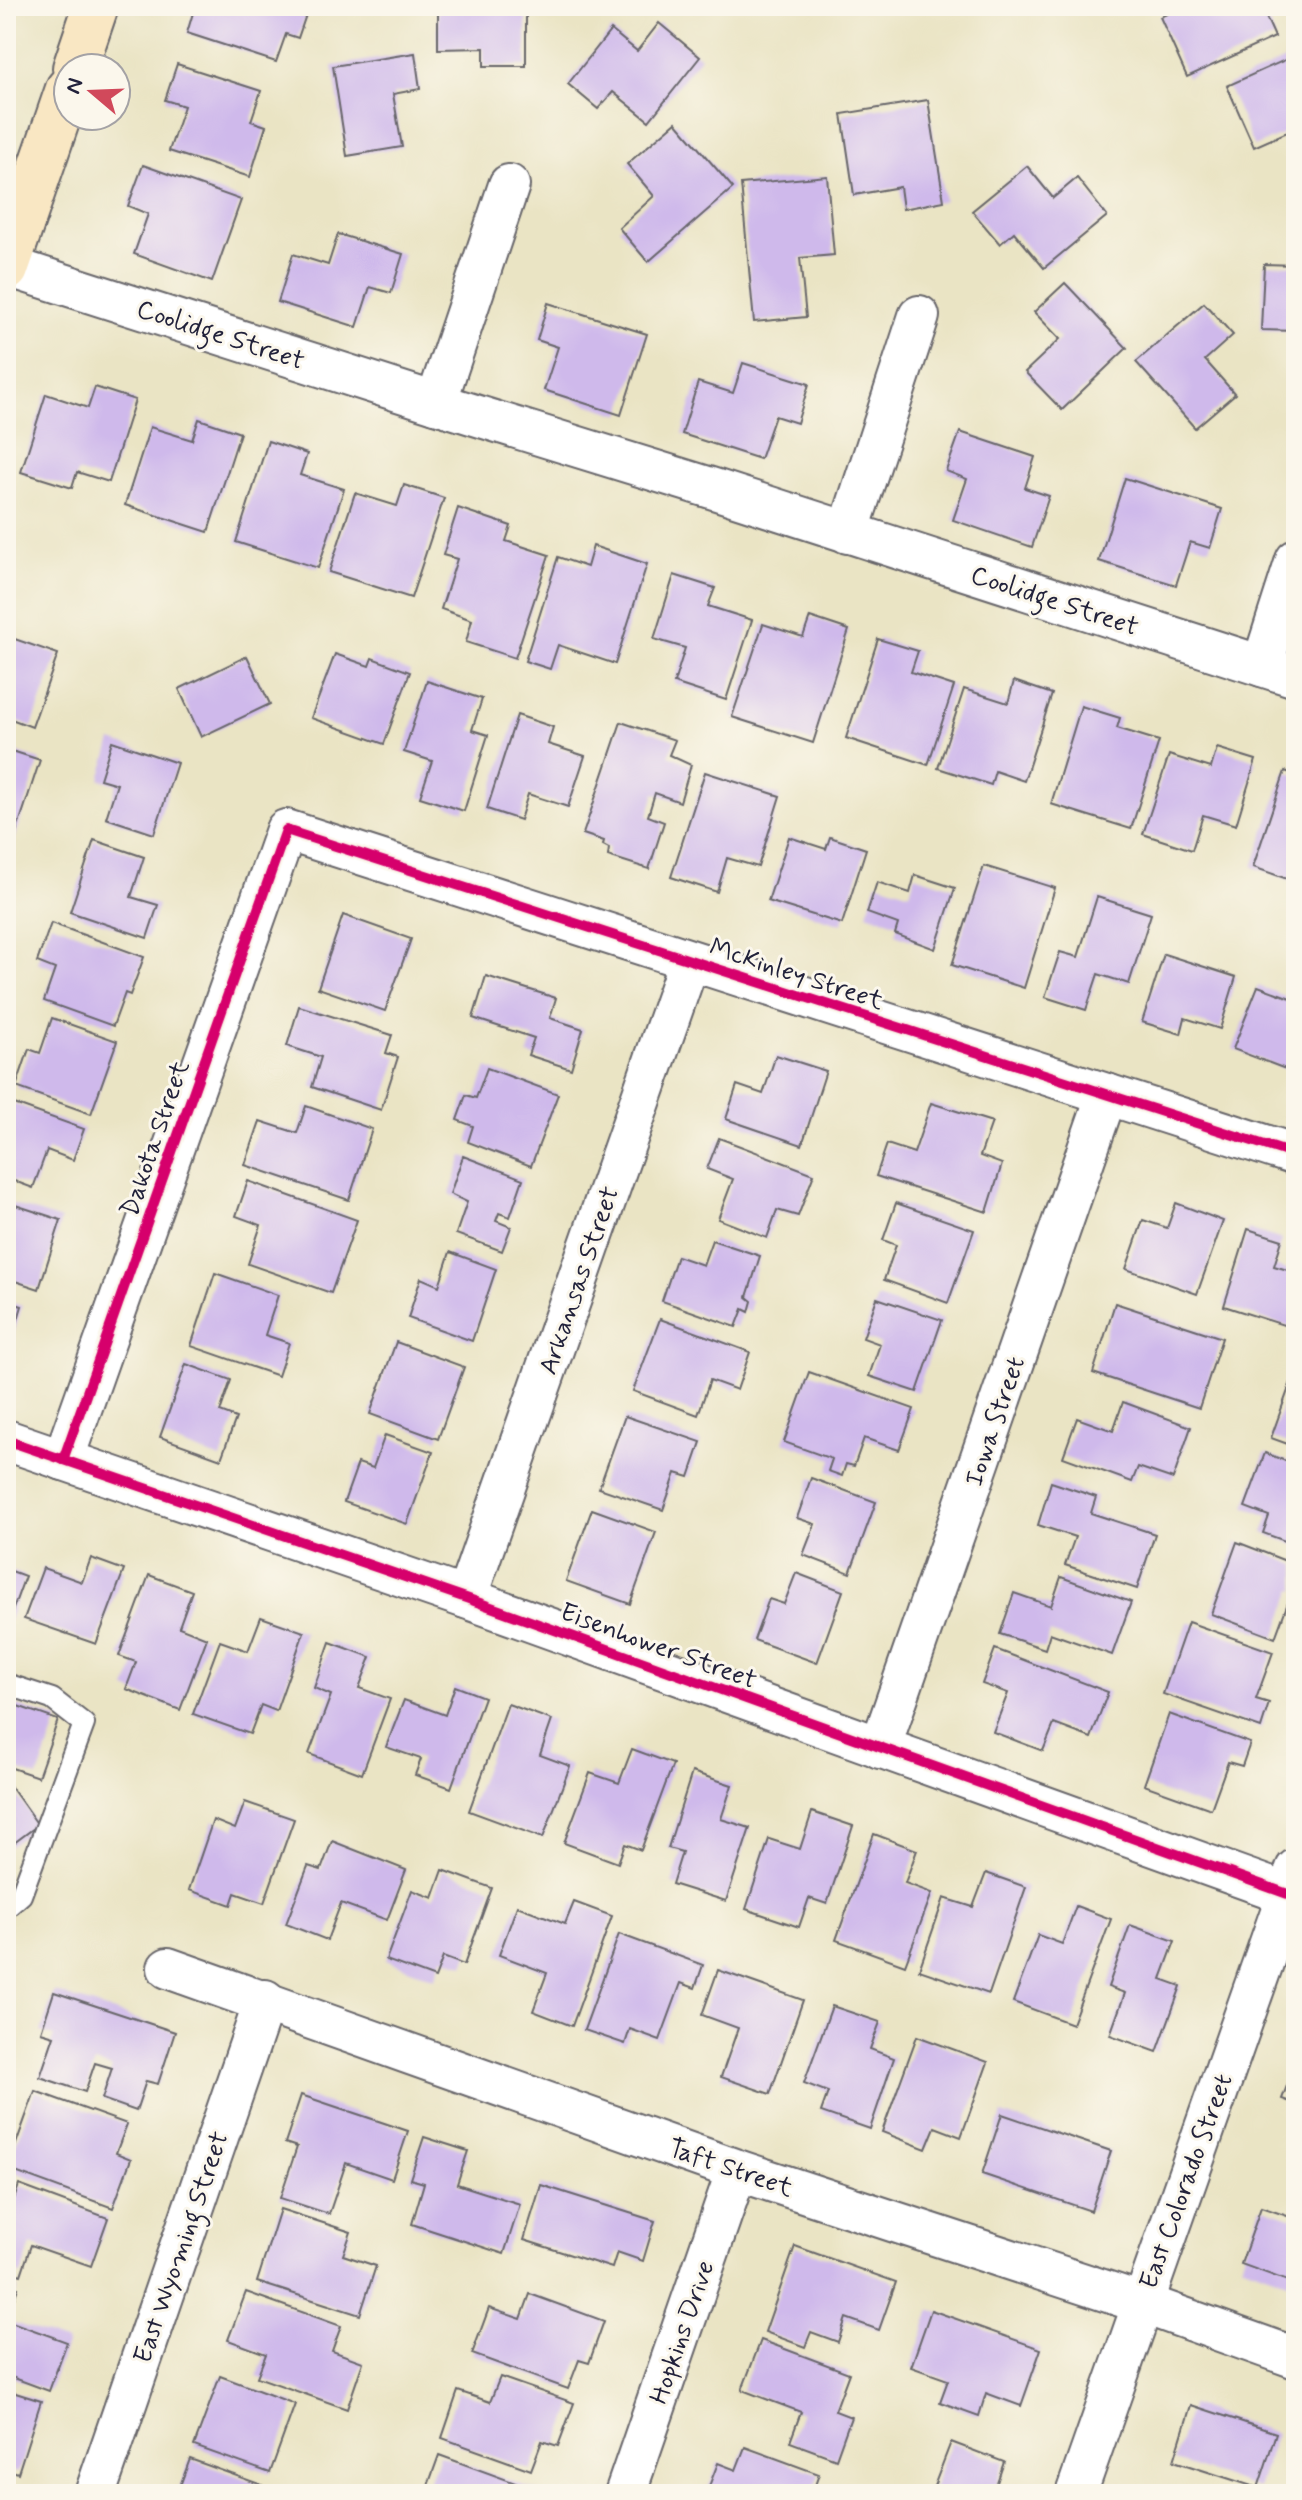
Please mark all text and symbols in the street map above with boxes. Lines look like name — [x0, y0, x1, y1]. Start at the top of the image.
north arrow — [52, 52, 132, 132]
text: N — [59, 75, 91, 98]
street label: Coolidge Street — [131, 293, 309, 382]
street label: Coolidge Street — [965, 559, 1143, 648]
street label: McKinley Street — [705, 931, 888, 1019]
street label: Dakota Street — [113, 1056, 198, 1221]
street label: Arkansas Street — [532, 1182, 628, 1379]
street label: Iowa Street — [958, 1352, 1034, 1491]
street label: Eisenhower Street — [555, 1596, 761, 1698]
street label: East Colorado Street — [1132, 2070, 1242, 2294]
street label: East Wyoming Street — [126, 2127, 240, 2369]
street label: Taft Street — [663, 2132, 797, 2206]
street label: Hopkins Drive — [642, 2256, 723, 2409]

